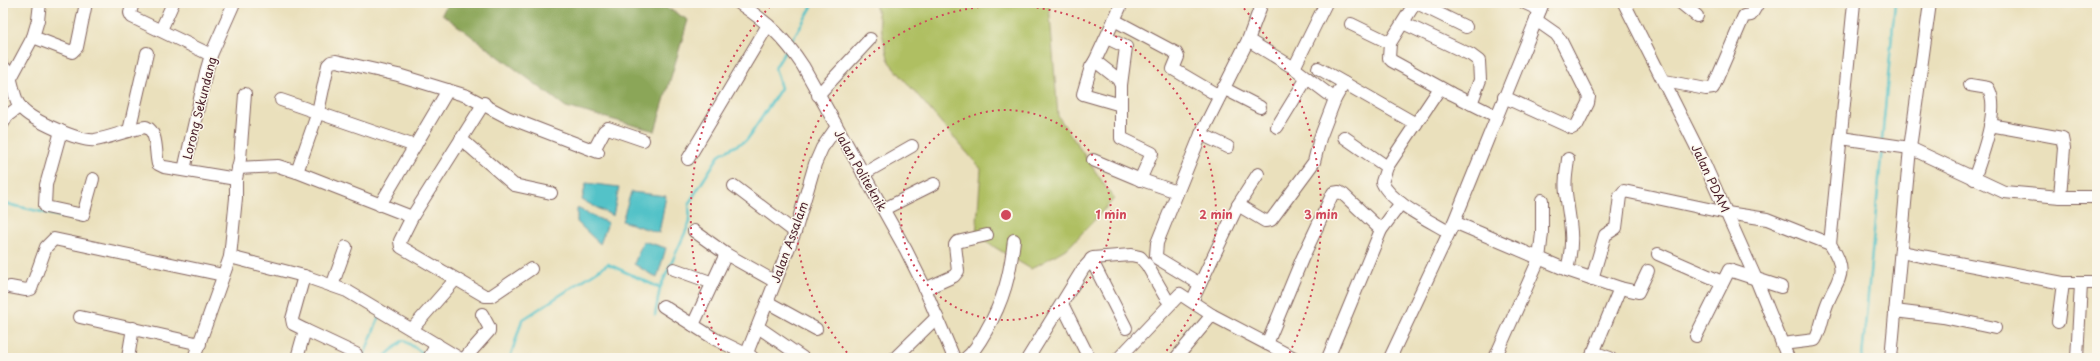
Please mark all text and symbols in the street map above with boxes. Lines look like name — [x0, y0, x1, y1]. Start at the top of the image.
street label: Lorong Sekundang — [178, 55, 220, 161]
street label: Jalan Politeknik — [830, 126, 892, 214]
street label: Jalan PDAM — [1687, 141, 1735, 215]
street label: Jalan Assalam — [766, 199, 812, 285]
text: 1 min — [1095, 205, 1127, 223]
text: 2 min — [1199, 205, 1233, 223]
text: 3 min — [1304, 205, 1338, 223]
centre of rings — [999, 208, 1013, 222]

